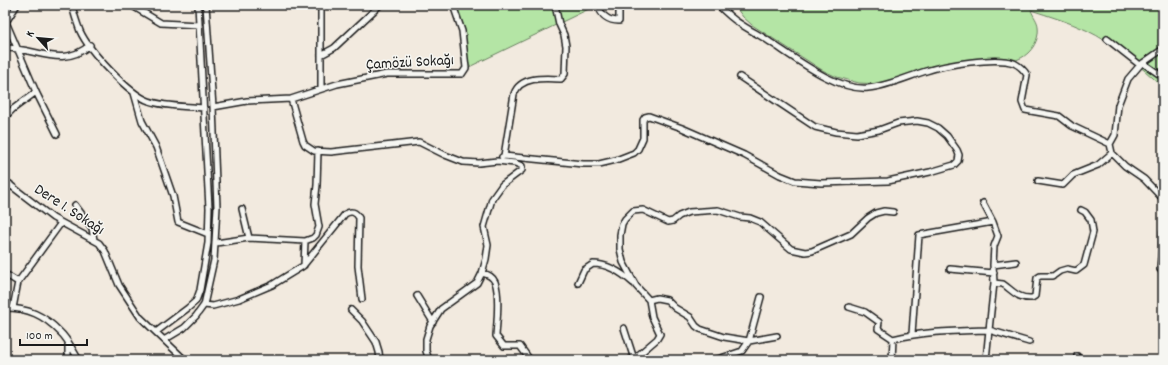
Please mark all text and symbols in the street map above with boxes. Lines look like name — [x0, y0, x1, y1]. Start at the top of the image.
north arrow — [18, 18, 58, 58]
text: K — [23, 28, 39, 40]
street label: Çamözü Sokağı — [366, 49, 455, 77]
street label: Dere 1. Sokağı — [29, 179, 109, 241]
scale bar — [20, 321, 87, 347]
text: 100 m — [26, 328, 53, 345]

